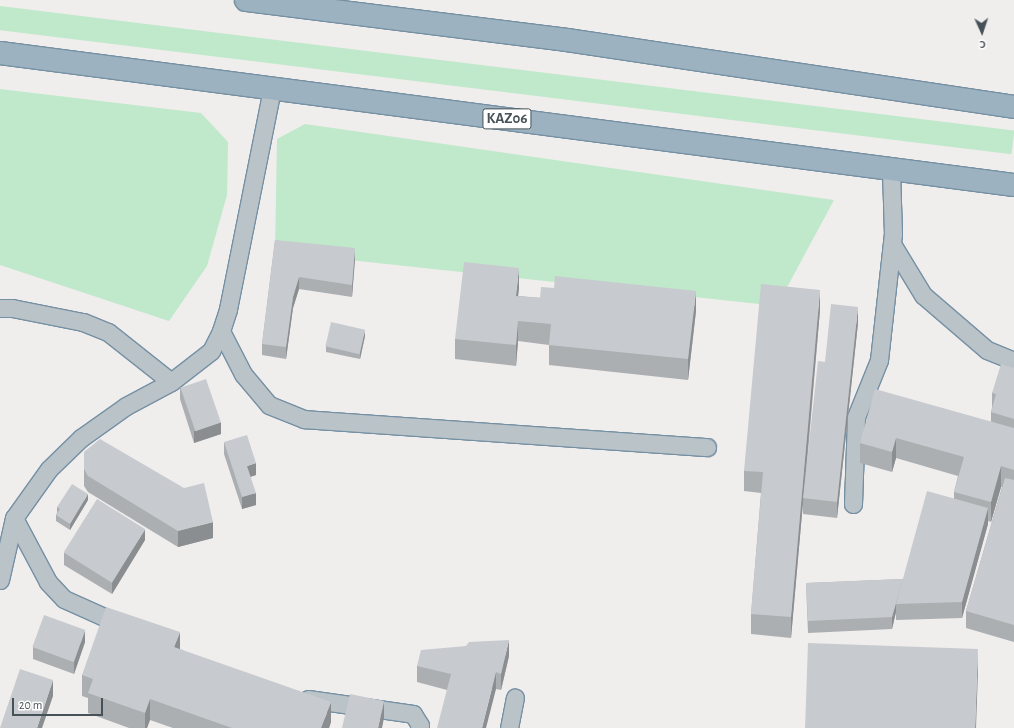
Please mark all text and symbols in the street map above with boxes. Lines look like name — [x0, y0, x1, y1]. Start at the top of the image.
north arrow — [962, 12, 1002, 52]
text: С — [979, 39, 986, 50]
road number: KАZ06 — [482, 106, 532, 132]
scale bar — [14, 690, 105, 716]
text: 20 m — [19, 699, 42, 711]

